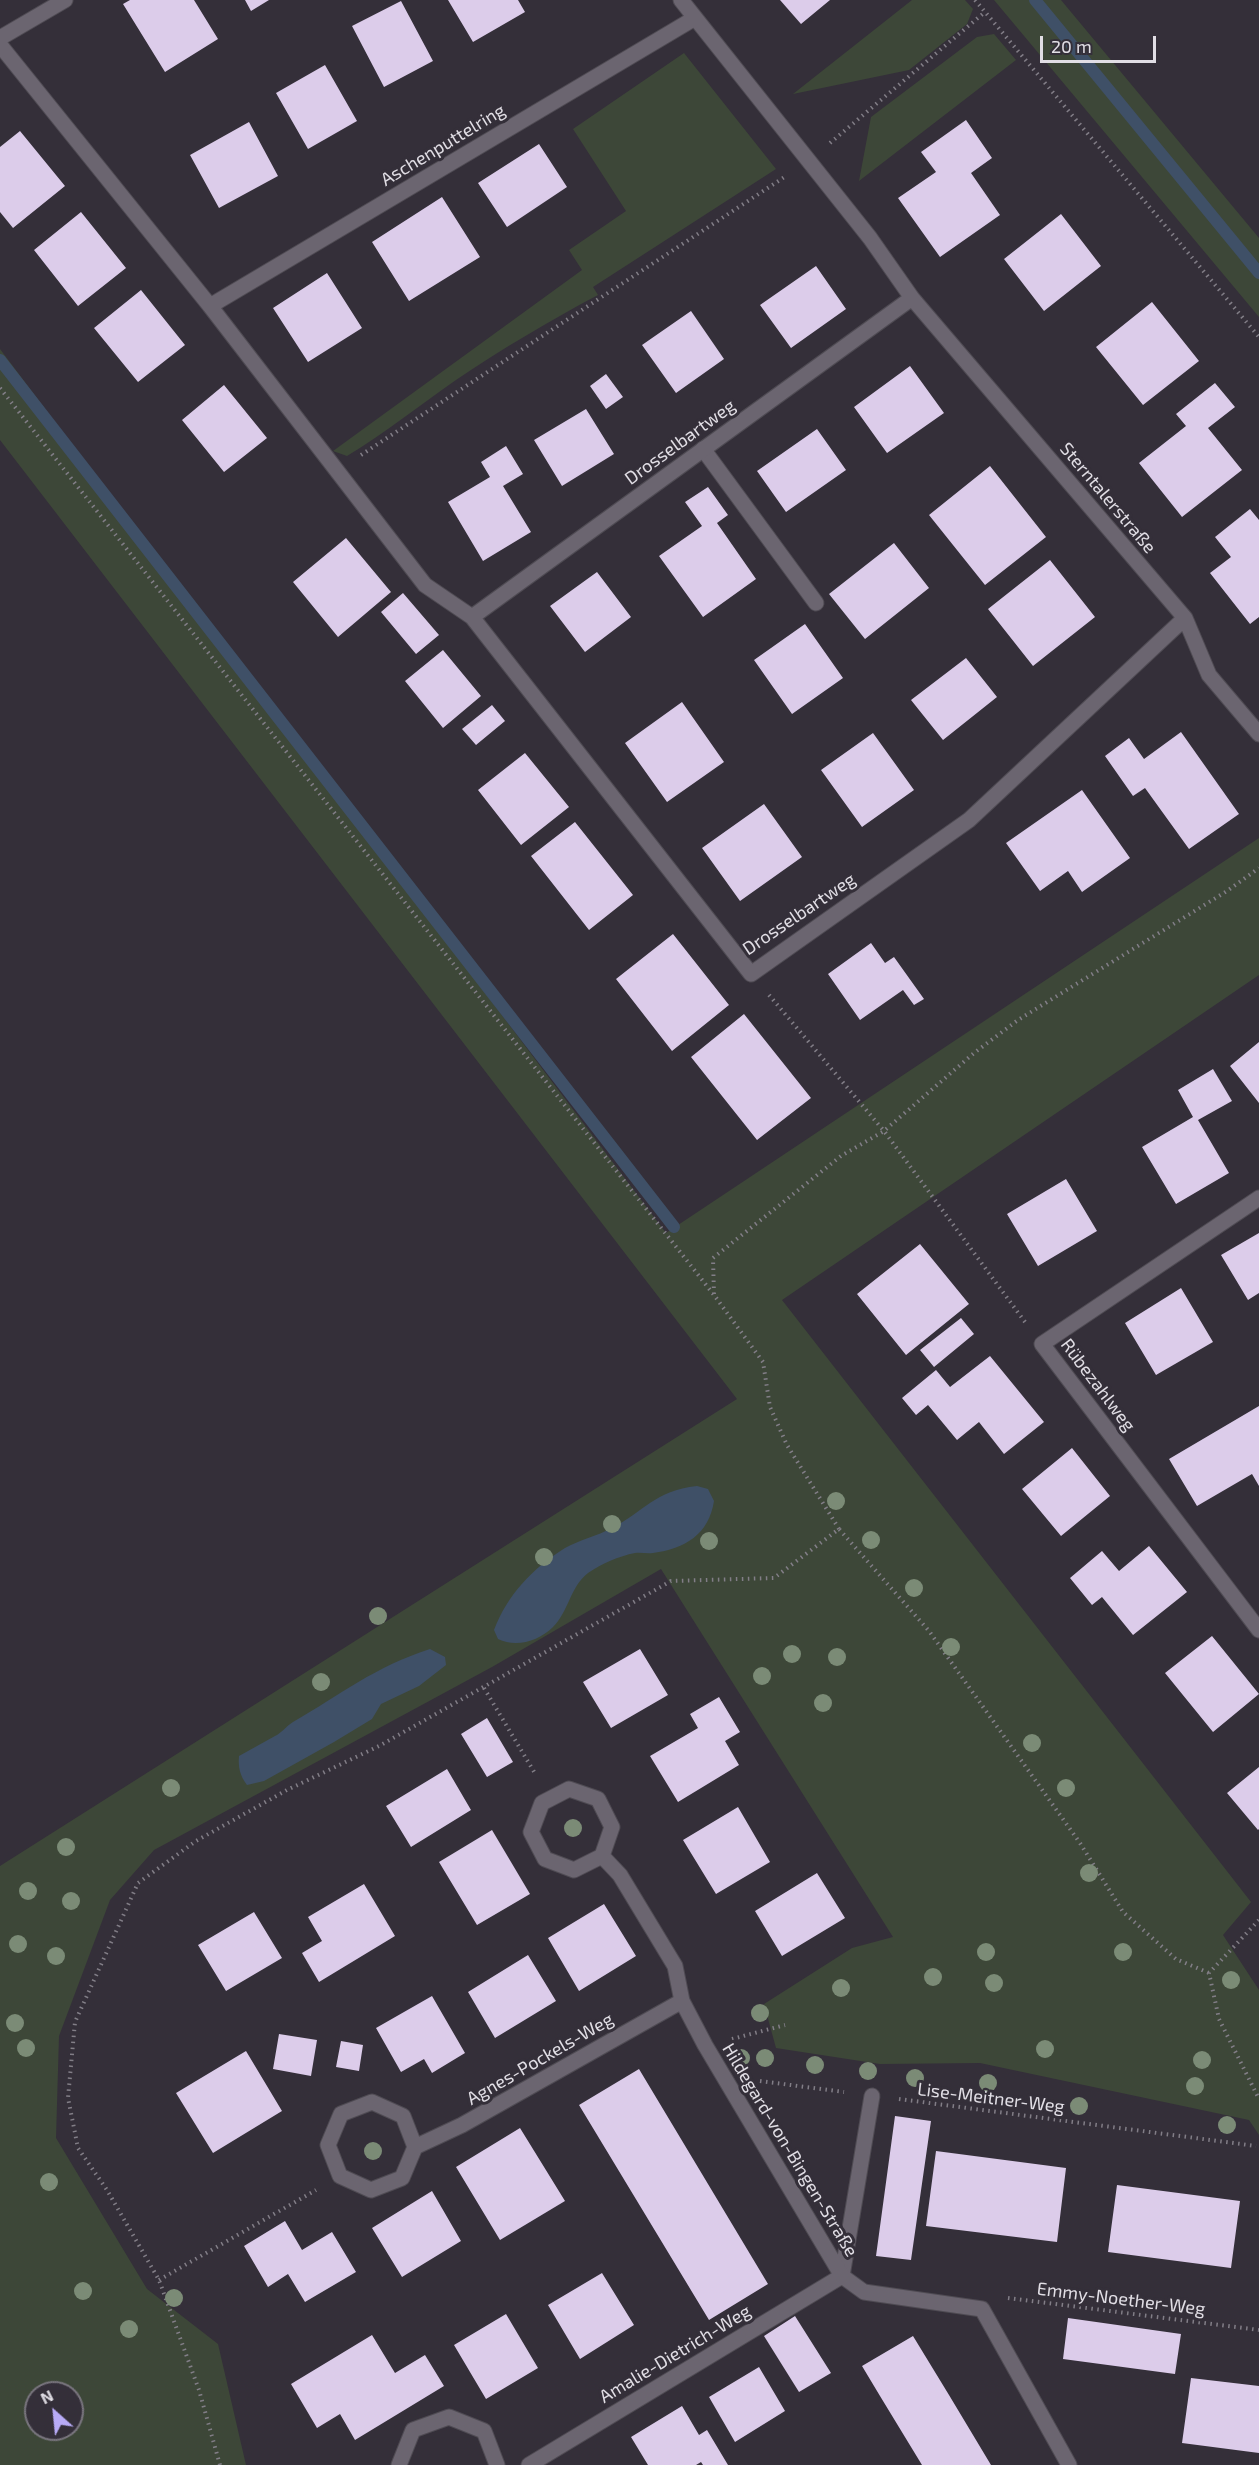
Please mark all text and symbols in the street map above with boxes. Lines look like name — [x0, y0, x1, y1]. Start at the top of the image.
scale bar — [1043, 24, 1158, 62]
text: 20 m — [1051, 35, 1092, 57]
street label: Aschenputtelring — [377, 99, 509, 191]
street label: Drosselbartweg — [621, 395, 739, 489]
street label: Sterntalerstraße — [1055, 438, 1161, 558]
street label: Drosselbartweg — [739, 868, 859, 960]
street label: Rübezahlweg — [1056, 1334, 1140, 1436]
street label: Agnes-Pockels-Weg — [463, 2008, 617, 2110]
street label: Hildegard-von-Bingen-Straße — [718, 2039, 862, 2261]
street label: Lise-Meitner-Weg — [916, 2078, 1066, 2118]
street label: Emmy-Noether-Weg — [1036, 2278, 1206, 2320]
street label: Amalie-Dietrich-Weg — [595, 2300, 755, 2408]
north arrow — [24, 2381, 84, 2441]
text: N — [37, 2385, 56, 2407]

